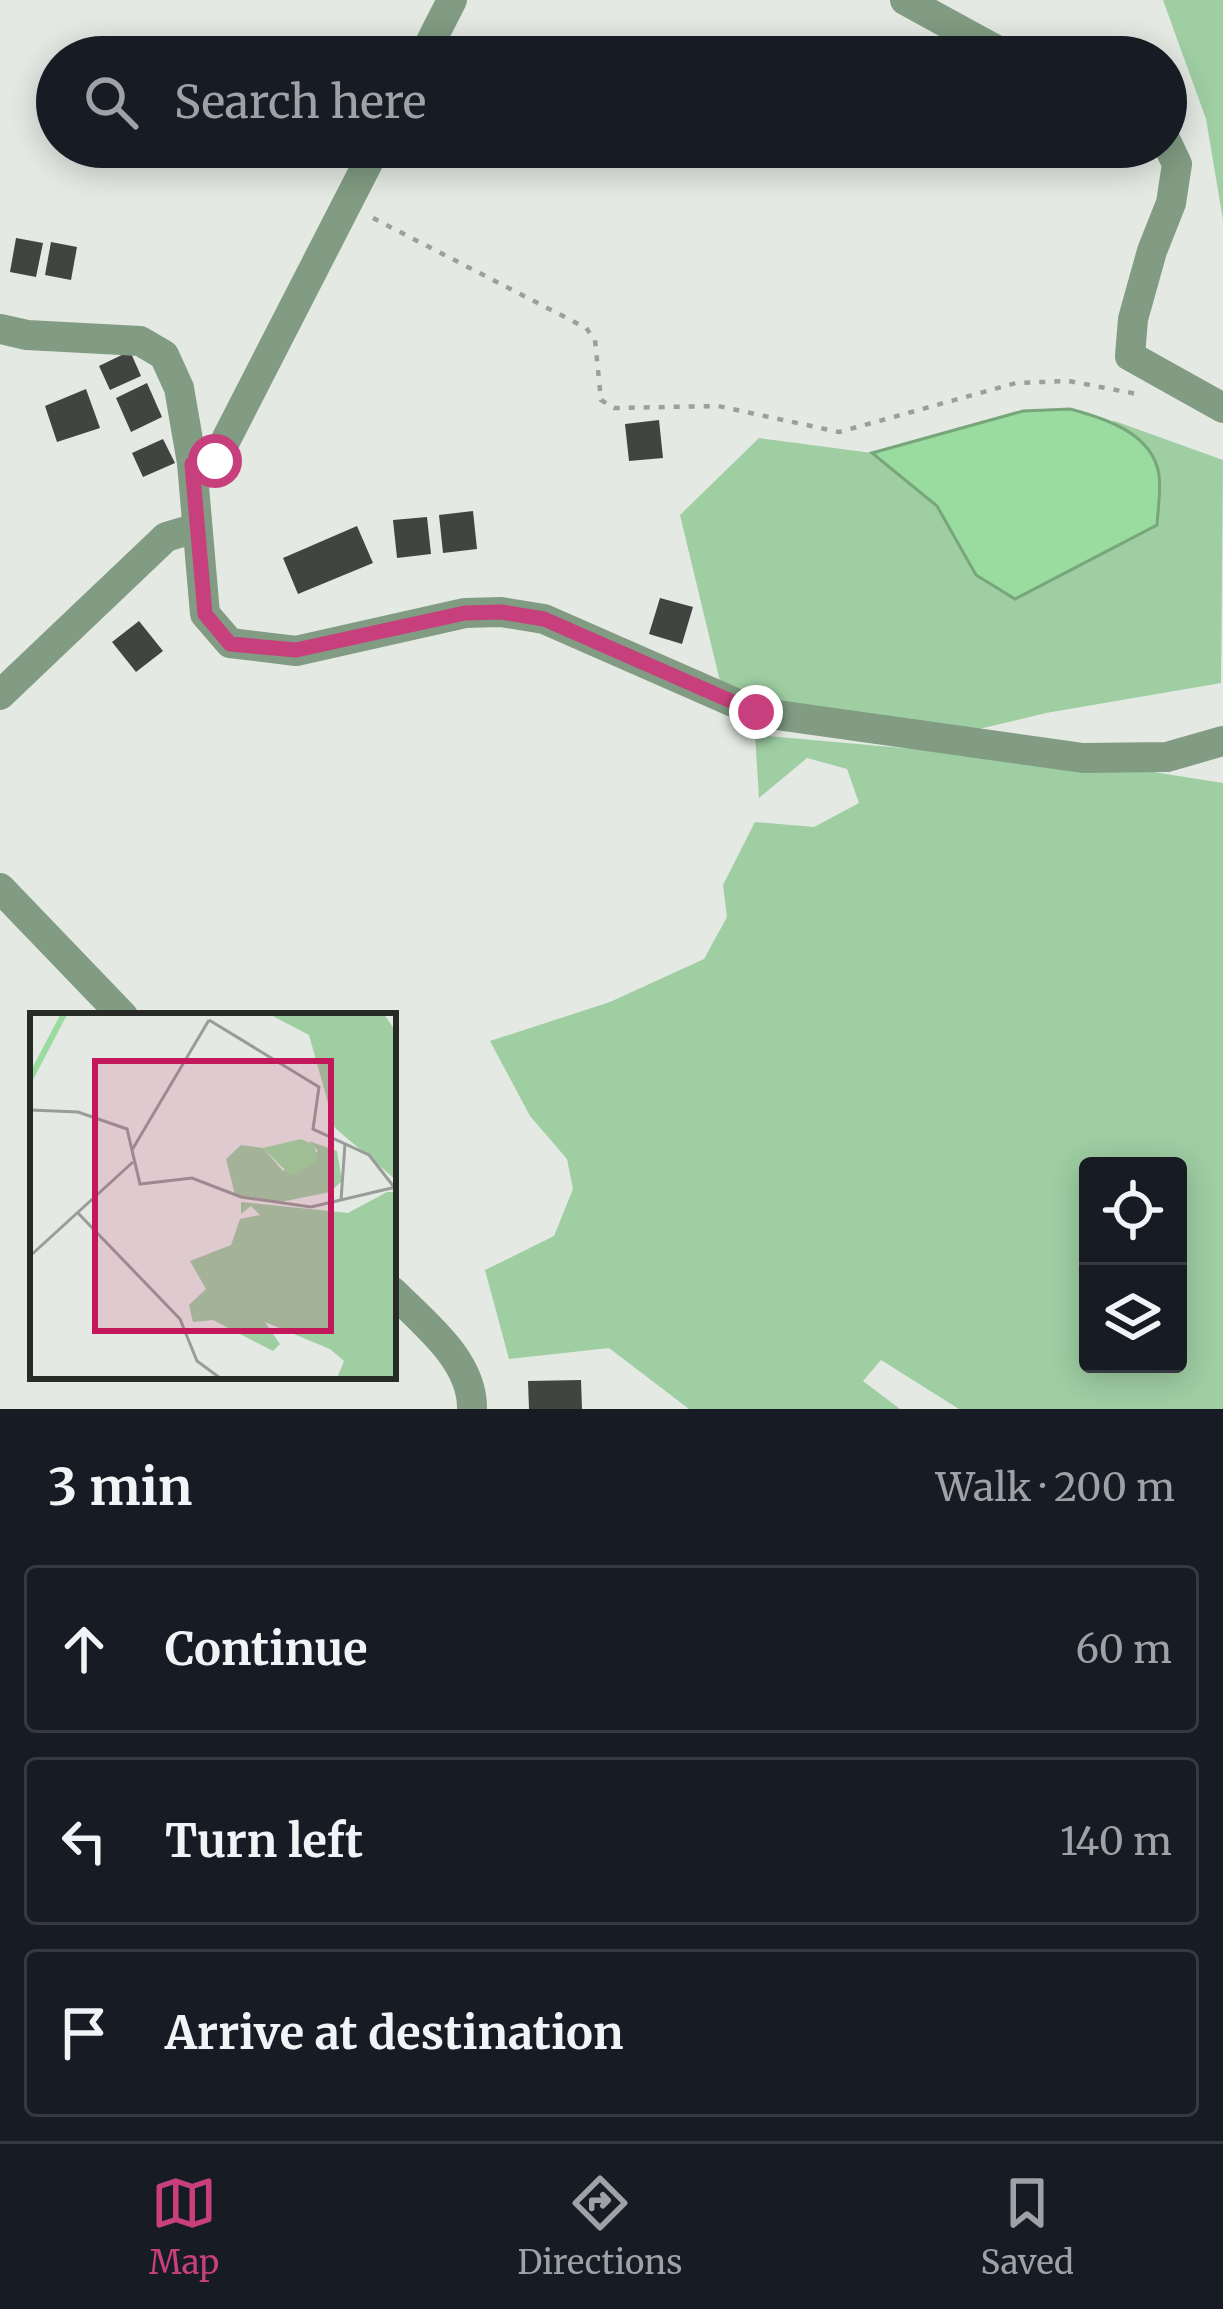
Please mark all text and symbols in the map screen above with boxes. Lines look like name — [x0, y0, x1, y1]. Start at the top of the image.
search box — [36, 36, 1187, 168]
icon: search — [78, 69, 144, 135]
text: Search here — [174, 74, 426, 130]
route start — [188, 434, 242, 488]
route end — [729, 685, 783, 739]
inset map — [30, 1013, 396, 1379]
map controls — [1079, 1157, 1187, 1373]
button: locate — [1079, 1157, 1187, 1265]
button: layers — [1079, 1265, 1187, 1373]
text: 3 min — [48, 1455, 192, 1519]
text: Walk · 200 m — [936, 1463, 1175, 1512]
icon: ahead — [51, 1616, 117, 1682]
text: Continue — [165, 1621, 367, 1677]
text: 60 m — [1075, 1625, 1172, 1674]
icon: left — [51, 1808, 117, 1874]
text: Turn left — [165, 1813, 363, 1869]
text: 140 m — [1060, 1817, 1172, 1866]
icon: arrive — [51, 2000, 117, 2066]
text: Arrive at destination — [165, 2005, 623, 2061]
tab: Map — [149, 2170, 219, 2283]
tab: Directions — [517, 2170, 682, 2283]
tab: Saved — [980, 2170, 1074, 2283]

